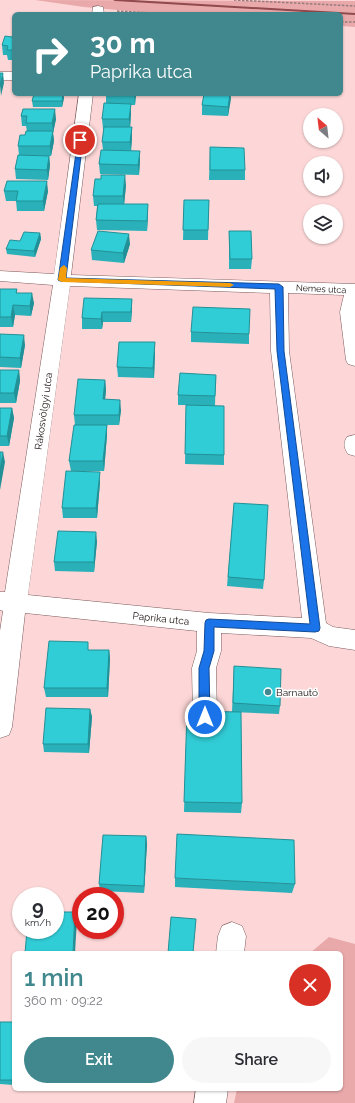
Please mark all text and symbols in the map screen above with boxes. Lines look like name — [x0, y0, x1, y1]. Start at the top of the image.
text: 30 m — [90, 27, 156, 60]
icon: right — [24, 28, 76, 80]
text: Paprika utca — [90, 61, 192, 82]
north arrow — [303, 108, 343, 148]
map controls — [303, 108, 343, 244]
pin — [63, 123, 97, 157]
icon: arrive — [69, 129, 91, 151]
button: sound — [303, 156, 343, 196]
button: layers — [303, 204, 343, 244]
street label: Nemes utca — [296, 283, 347, 295]
street label: Rákosvölgyi utca — [33, 372, 54, 450]
street label: Paprika utca — [132, 610, 190, 627]
marker: Barnautó — [263, 687, 273, 697]
place label: Barnautó — [276, 687, 318, 698]
position arrow — [184, 696, 226, 738]
speed limit sign: 20 — [72, 887, 124, 939]
text: 9 — [32, 896, 44, 920]
text: km/h — [25, 917, 51, 928]
text: 1 min — [24, 963, 84, 992]
button: close — [289, 964, 331, 1006]
text: 360 m · 09:22 — [24, 993, 103, 1008]
button: Exit — [24, 1037, 174, 1083]
button: Share — [182, 1037, 331, 1083]

